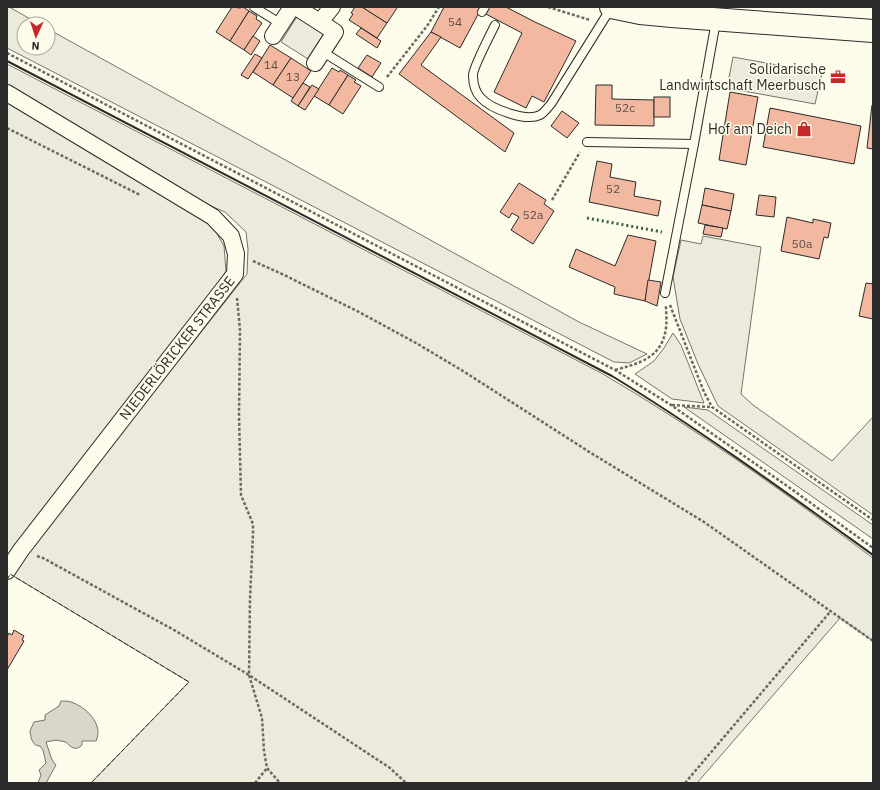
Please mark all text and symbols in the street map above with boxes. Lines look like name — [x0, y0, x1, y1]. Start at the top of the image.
house number: 54 — [448, 14, 462, 29]
north arrow — [16, 16, 56, 56]
text: N — [31, 39, 40, 53]
house number: 14 — [264, 57, 278, 72]
place label: Solidarische Landwirtschaft Meerbusch — [659, 60, 826, 94]
office icon: Solidarische Landwirtschaft Meerbusch — [829, 68, 847, 86]
house number: 13 — [286, 69, 300, 84]
house number: 52c — [615, 100, 635, 115]
place label: Hof am Deich — [708, 120, 792, 138]
shop icon: Hof am Deich — [795, 120, 813, 138]
house number: 52 — [606, 181, 620, 196]
house number: 52a — [523, 207, 544, 222]
house number: 50a — [792, 236, 813, 251]
street label: NIEDERLÖRICKER STRASSE — [115, 273, 239, 423]

